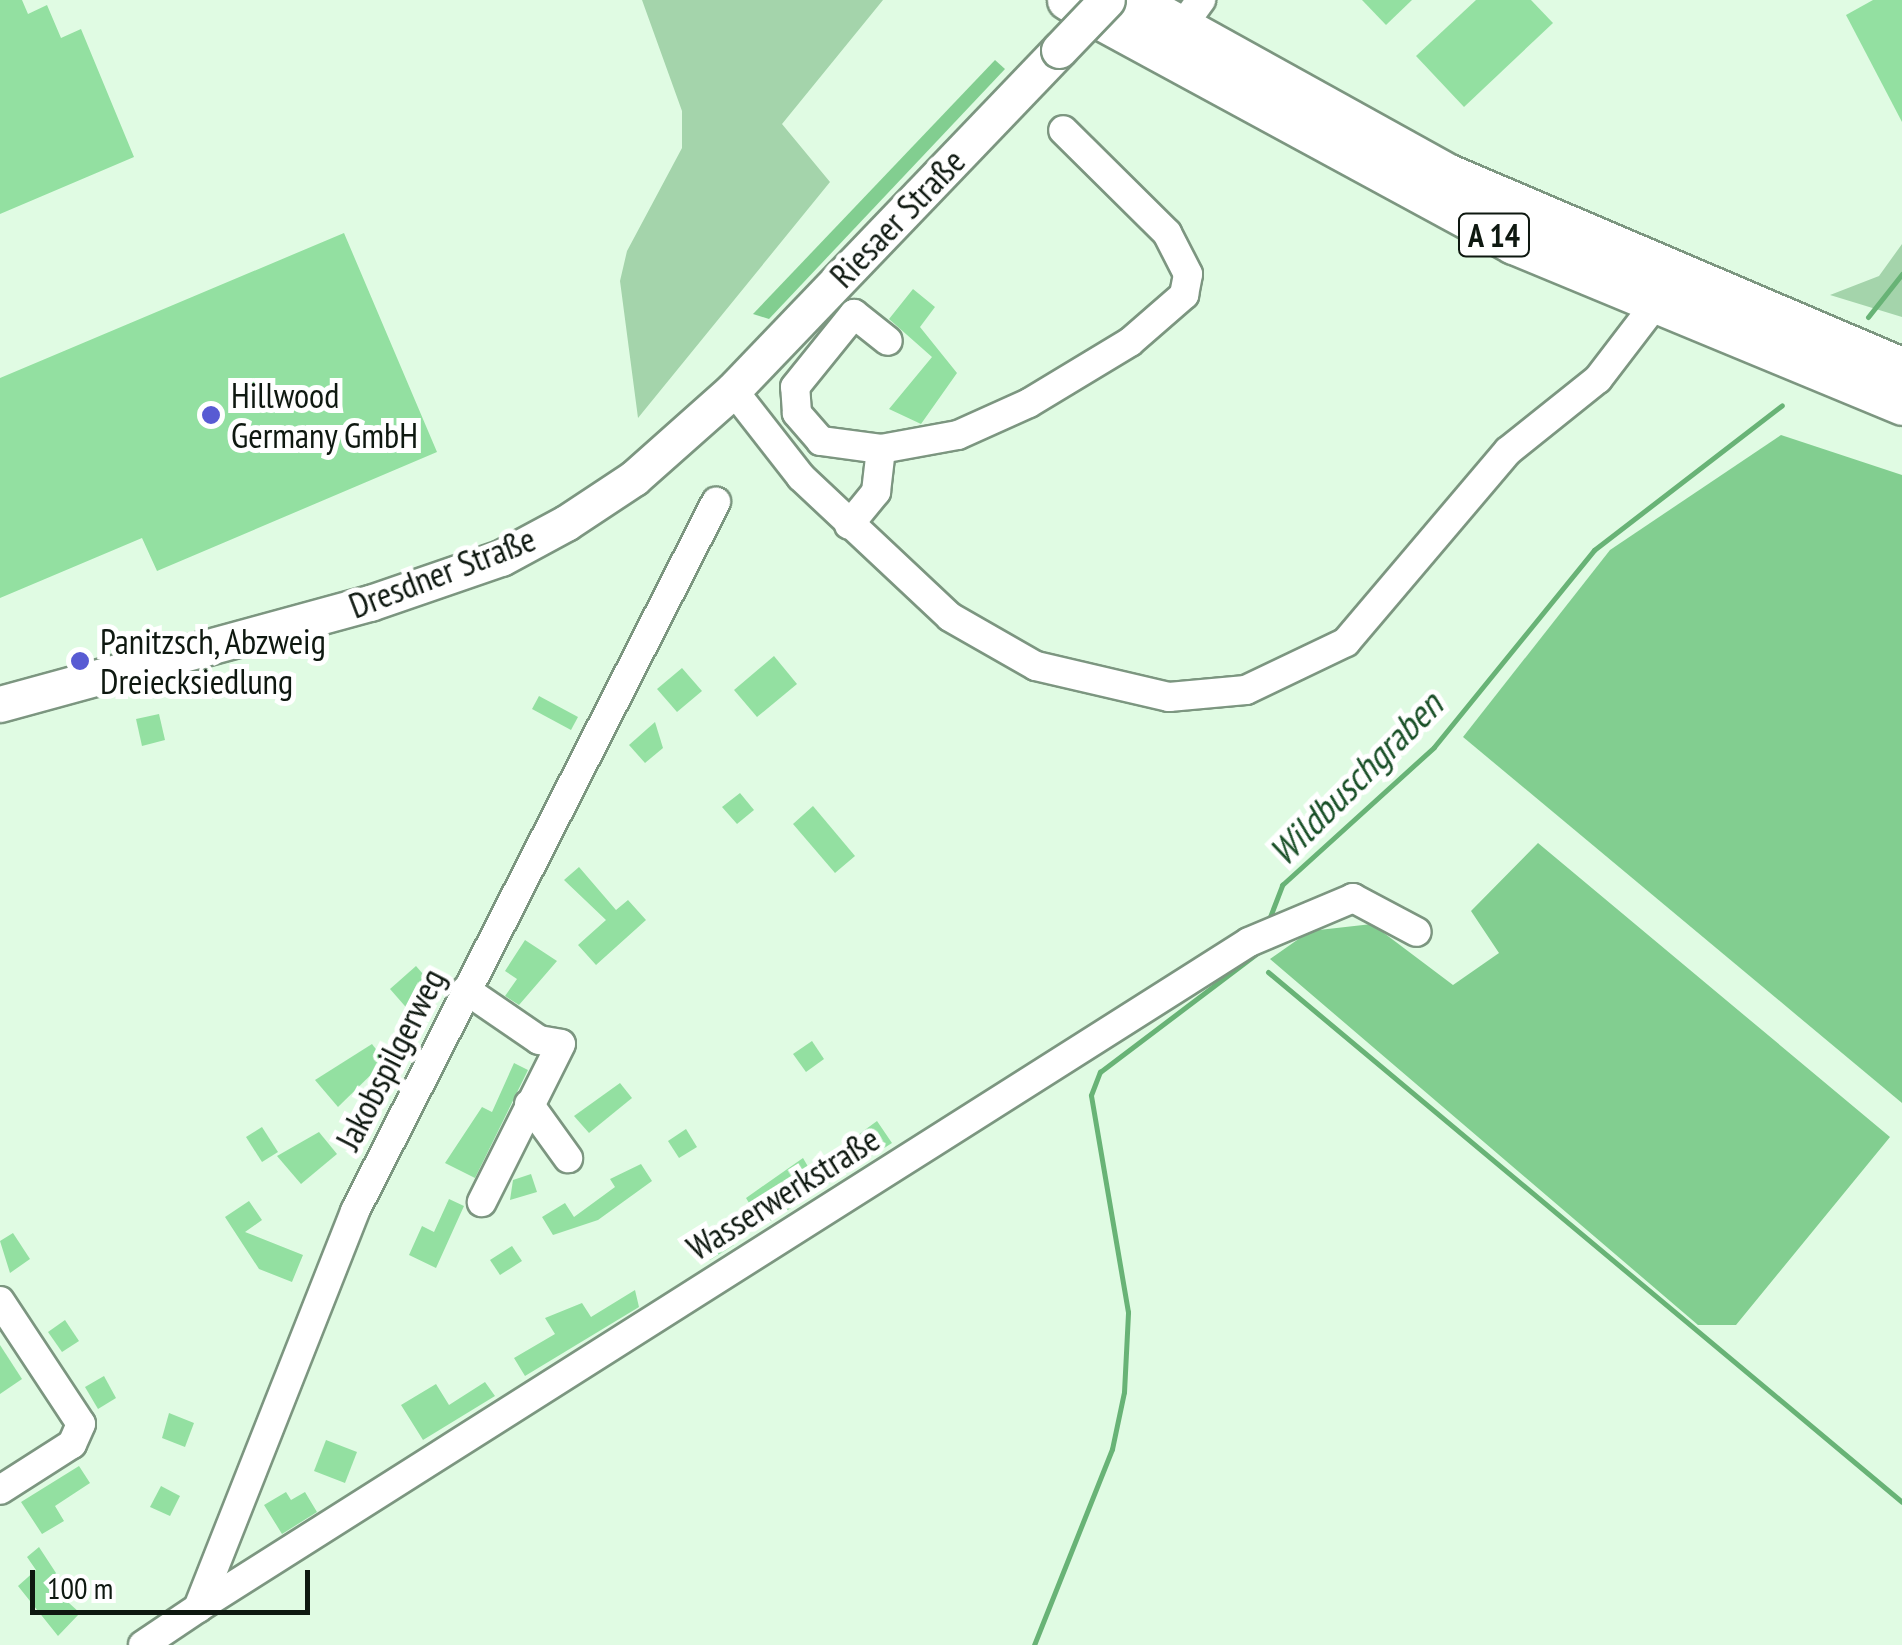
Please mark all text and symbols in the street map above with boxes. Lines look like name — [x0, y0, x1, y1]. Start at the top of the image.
street label: Riesaer Straße — [821, 140, 973, 296]
road number: A 14 — [1456, 208, 1532, 262]
place label: Hillwood Germany GmbH — [231, 374, 419, 456]
marker: Hillwood Germany GmbH — [200, 404, 222, 426]
street label: Dresdner Straße — [343, 517, 541, 627]
place label: Panitzsch, Abzweig Dreiecksiedlung — [100, 620, 329, 702]
marker: Panitzsch, Abzweig Dreiecksiedlung — [69, 650, 91, 672]
water label: Wildbuschgraben — [1259, 682, 1451, 874]
street label: Jakobspilgerweg — [326, 961, 454, 1157]
street label: Wasserwerkstraße — [679, 1117, 887, 1269]
scale bar — [35, 1550, 315, 1612]
text: 100 m — [47, 1568, 113, 1607]

